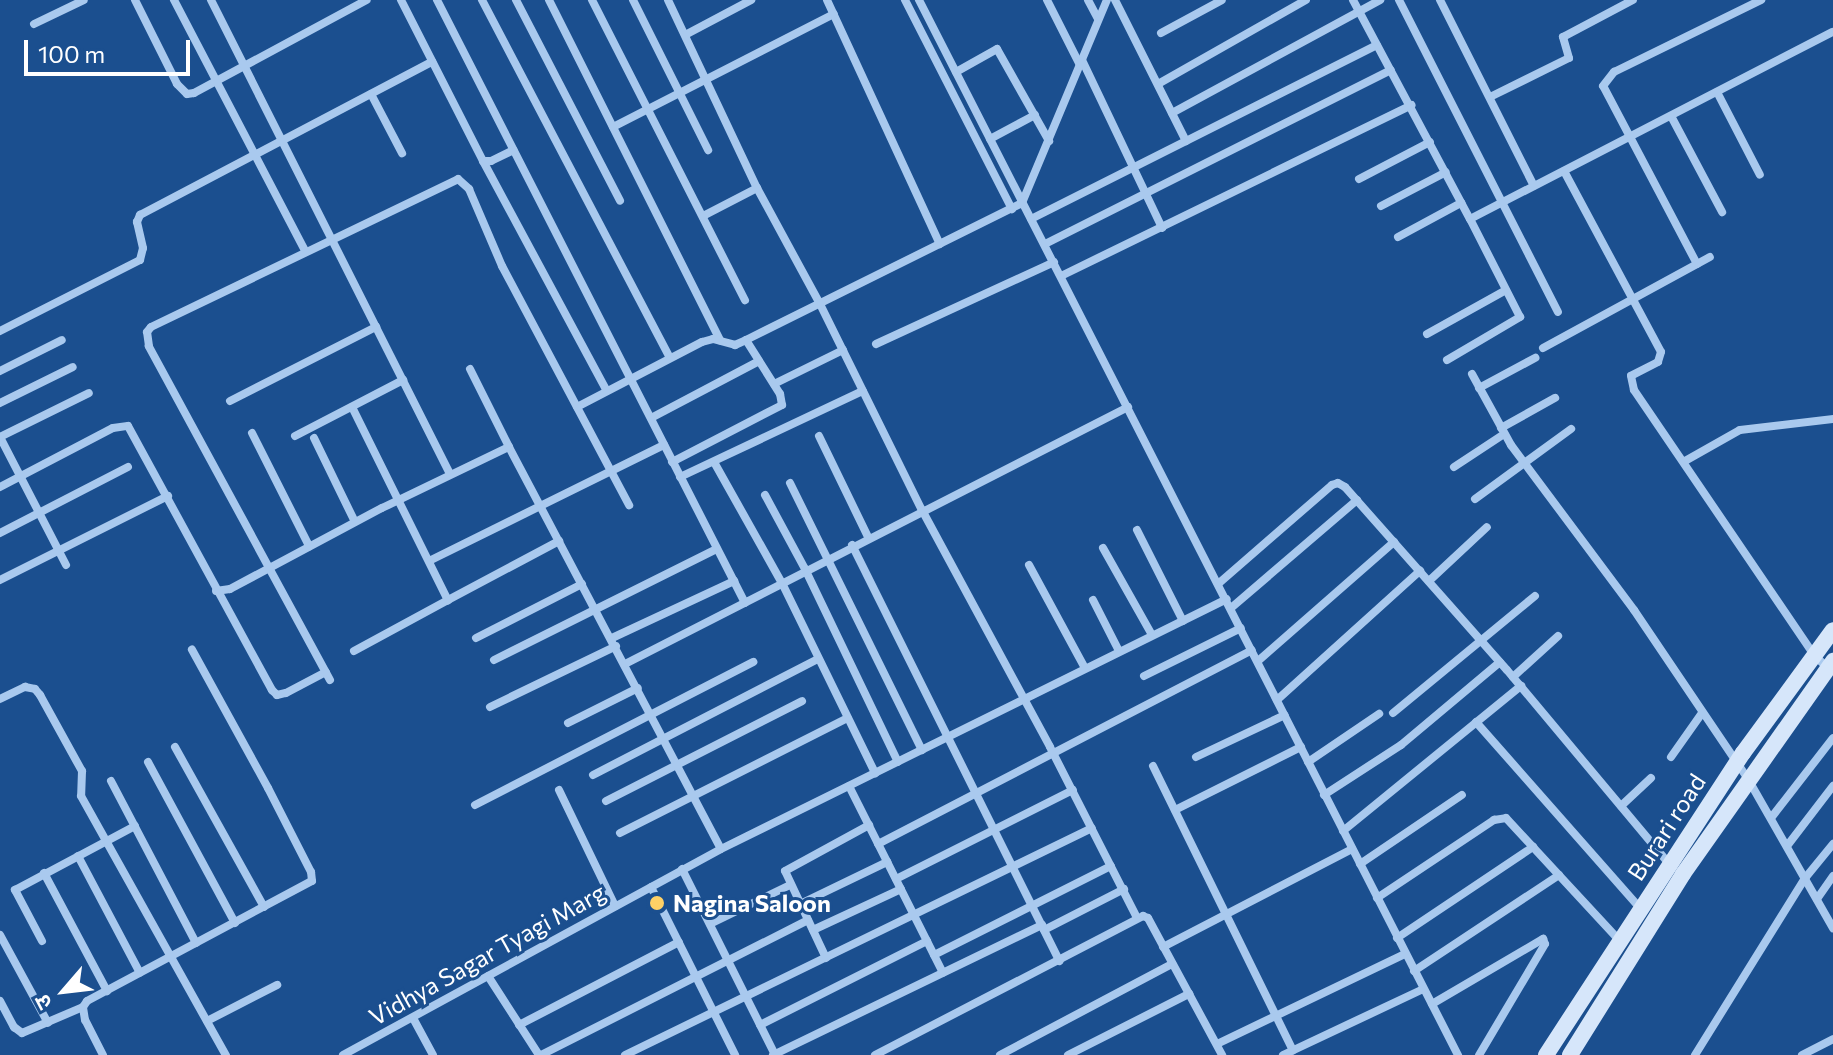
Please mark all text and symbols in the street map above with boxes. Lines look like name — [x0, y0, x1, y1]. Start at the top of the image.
scale bar — [28, 24, 194, 74]
text: 100 m — [38, 39, 105, 68]
street label: Burari road — [1621, 768, 1711, 886]
street label: Vidhya Sagar Tyagi Marg — [364, 877, 610, 1031]
place label: Nagina Saloon — [673, 889, 831, 917]
marker: Nagina Saloon — [648, 894, 666, 912]
north arrow — [24, 951, 104, 1031]
text: उ — [27, 990, 57, 1015]

